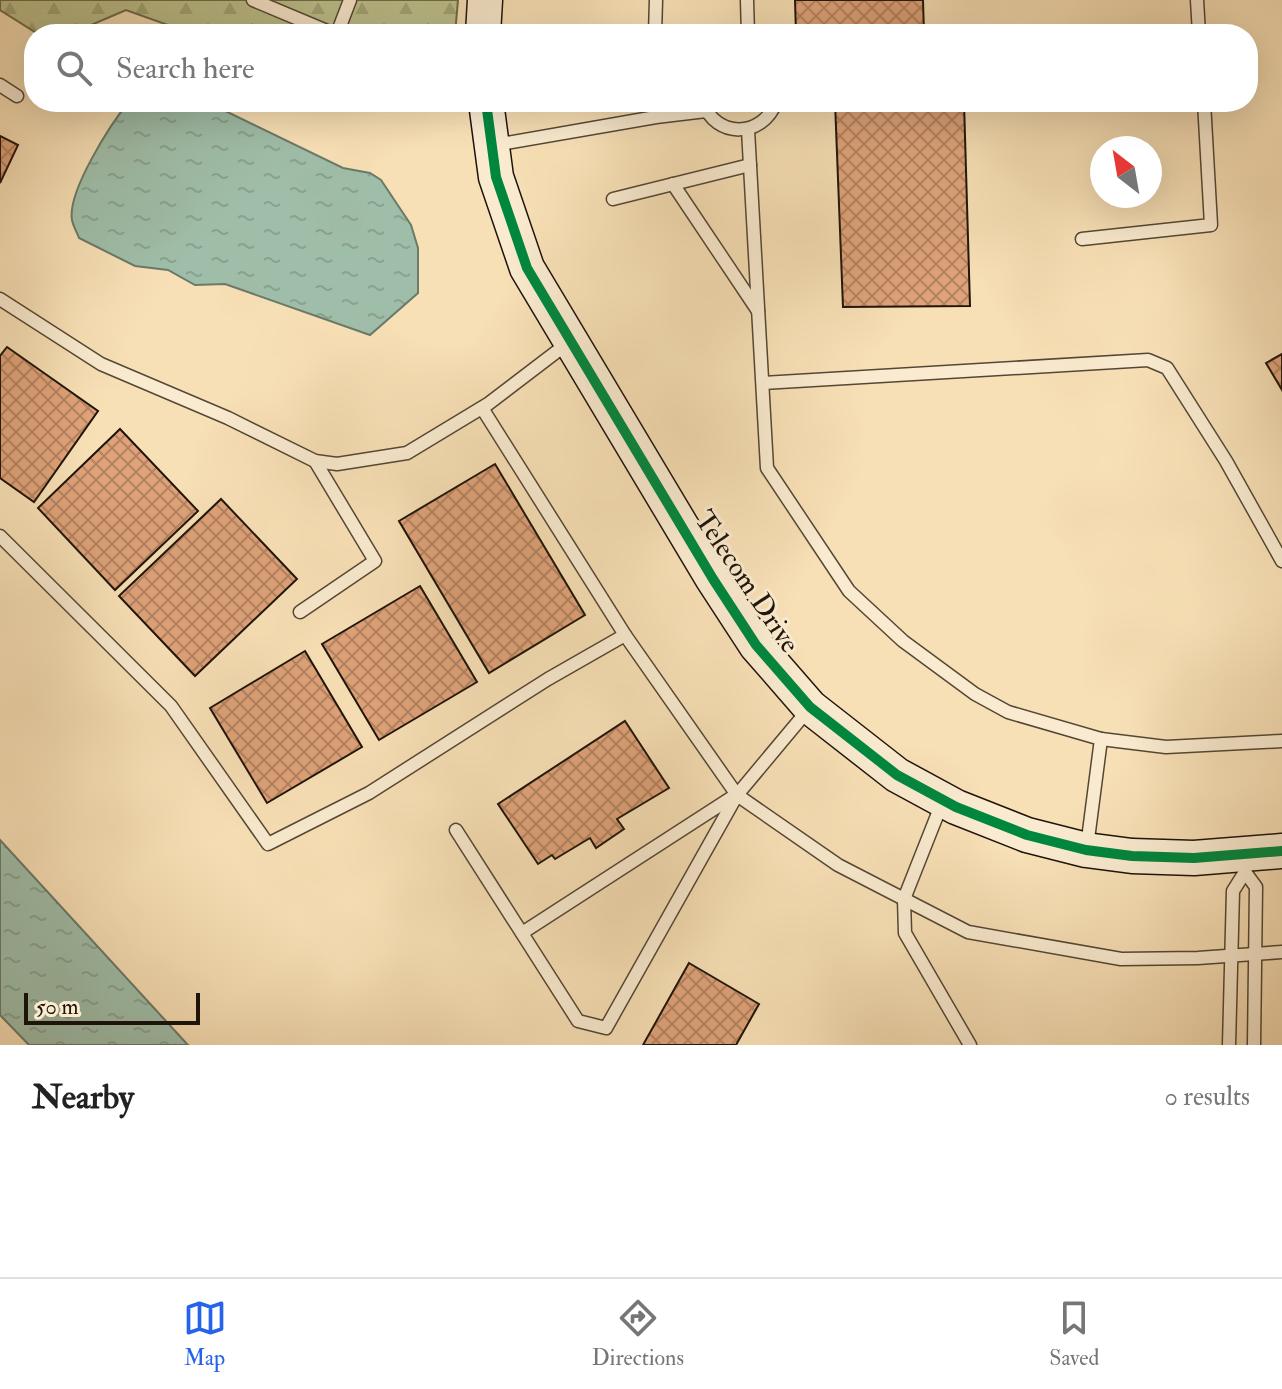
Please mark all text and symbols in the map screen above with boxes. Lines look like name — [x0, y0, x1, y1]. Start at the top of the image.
search box — [24, 24, 1258, 112]
icon: search — [52, 46, 96, 90]
text: Search here — [116, 50, 255, 87]
north arrow — [1090, 136, 1162, 208]
street label: Telecom Drive — [686, 504, 807, 660]
scale bar — [24, 989, 200, 1025]
text: 50 m — [36, 993, 78, 1021]
text: Nearby — [32, 1076, 134, 1119]
text: 0 results — [1165, 1081, 1250, 1113]
tab: Map — [183, 1296, 227, 1372]
tab: Directions — [592, 1296, 684, 1372]
tab: Saved — [1049, 1296, 1099, 1372]

